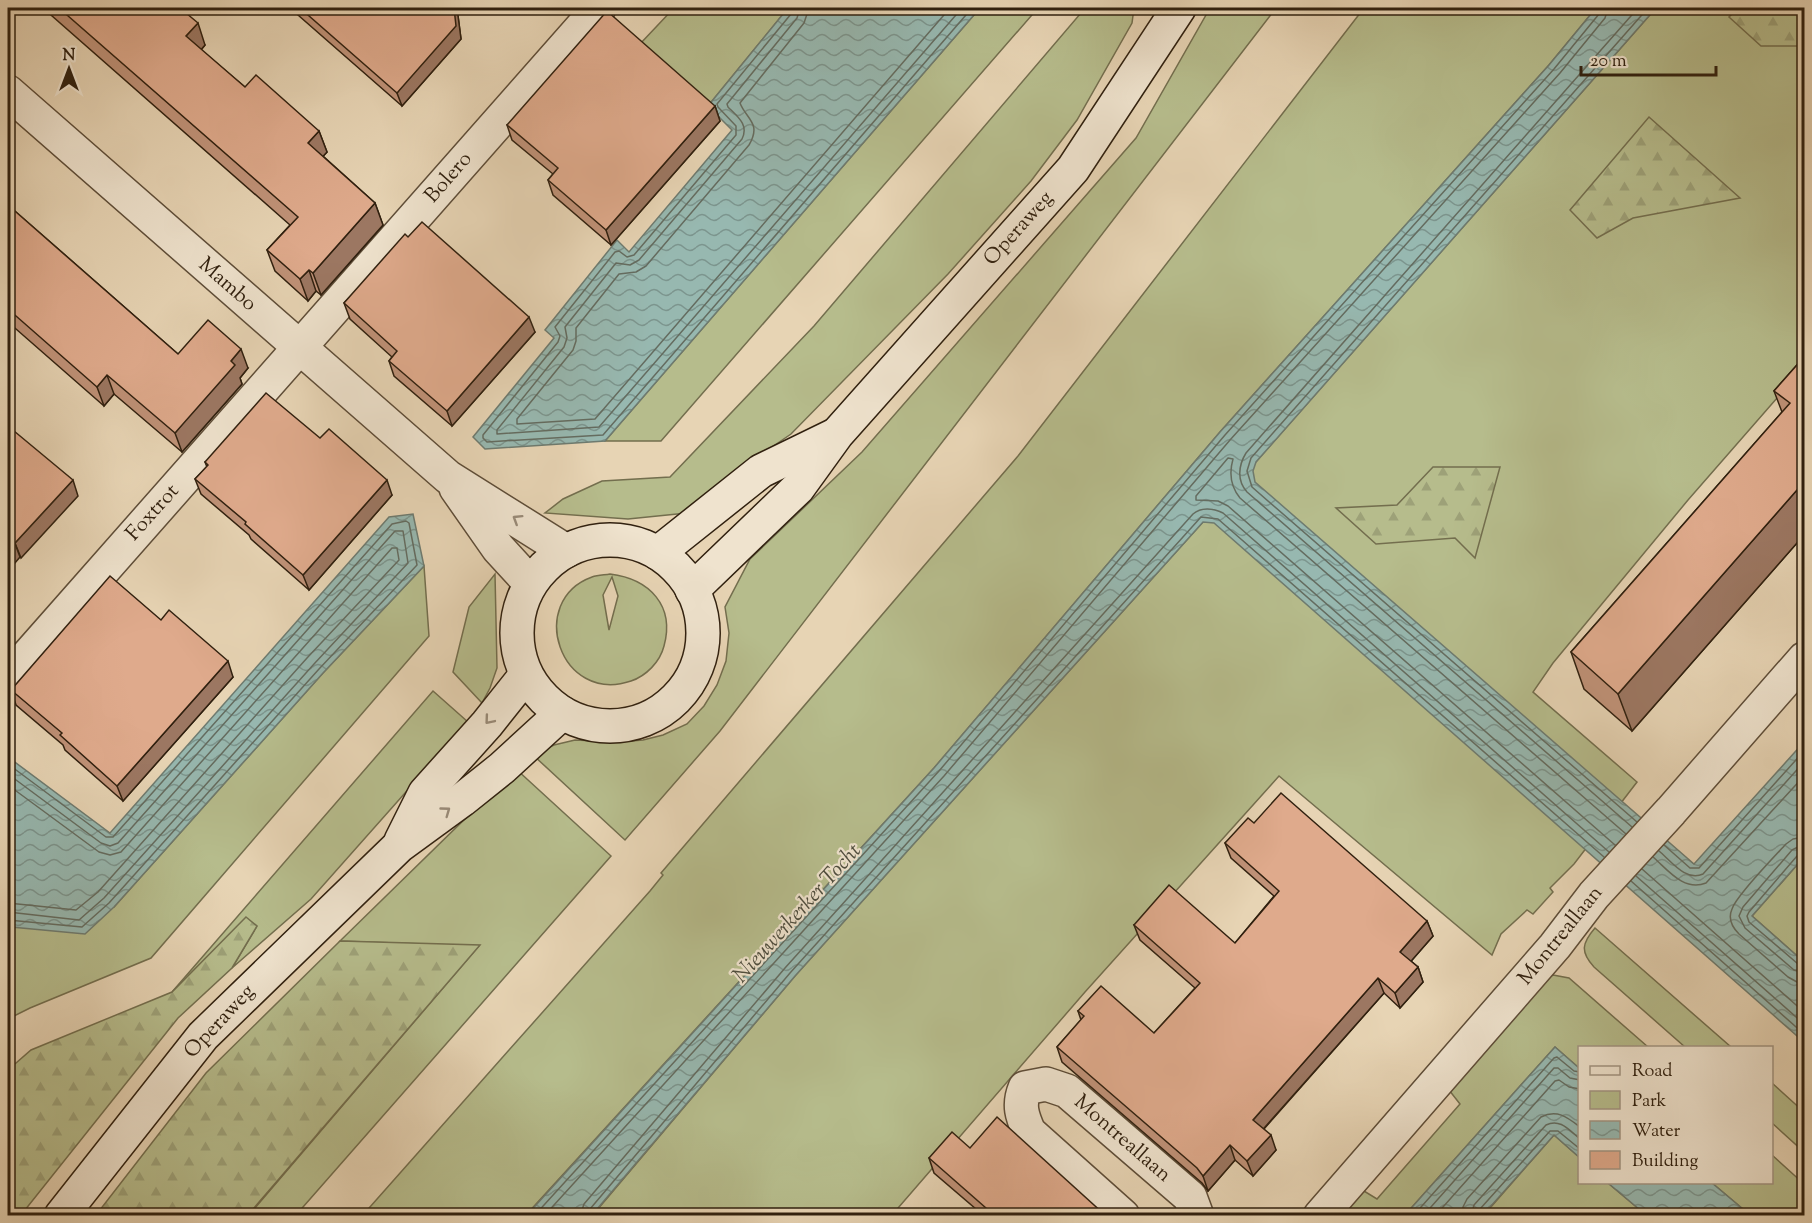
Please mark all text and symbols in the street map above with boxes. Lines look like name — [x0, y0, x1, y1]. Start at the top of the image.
north arrow — [39, 39, 99, 99]
scale bar — [1581, 39, 1716, 77]
text: N — [63, 45, 76, 68]
text: 20 m — [1590, 49, 1627, 75]
street label: Bolero — [418, 146, 480, 210]
street label: Operaweg — [977, 185, 1061, 273]
street label: Mambo — [191, 251, 263, 319]
street label: Foxtrot — [119, 478, 187, 548]
one-way arrow — [513, 514, 523, 526]
one-way arrow — [486, 713, 497, 724]
one-way arrow — [440, 807, 451, 818]
water label: Nieuwerkerker Tocht — [726, 836, 870, 991]
street label: Montreallaan — [1511, 880, 1611, 992]
street label: Operaweg — [178, 978, 262, 1066]
legend — [1578, 1046, 1773, 1184]
text: Road — [1632, 1059, 1672, 1085]
street label: Montreallaan — [1067, 1088, 1177, 1190]
text: Park — [1632, 1089, 1667, 1115]
text: Water — [1632, 1119, 1681, 1145]
text: Building — [1632, 1149, 1698, 1175]

